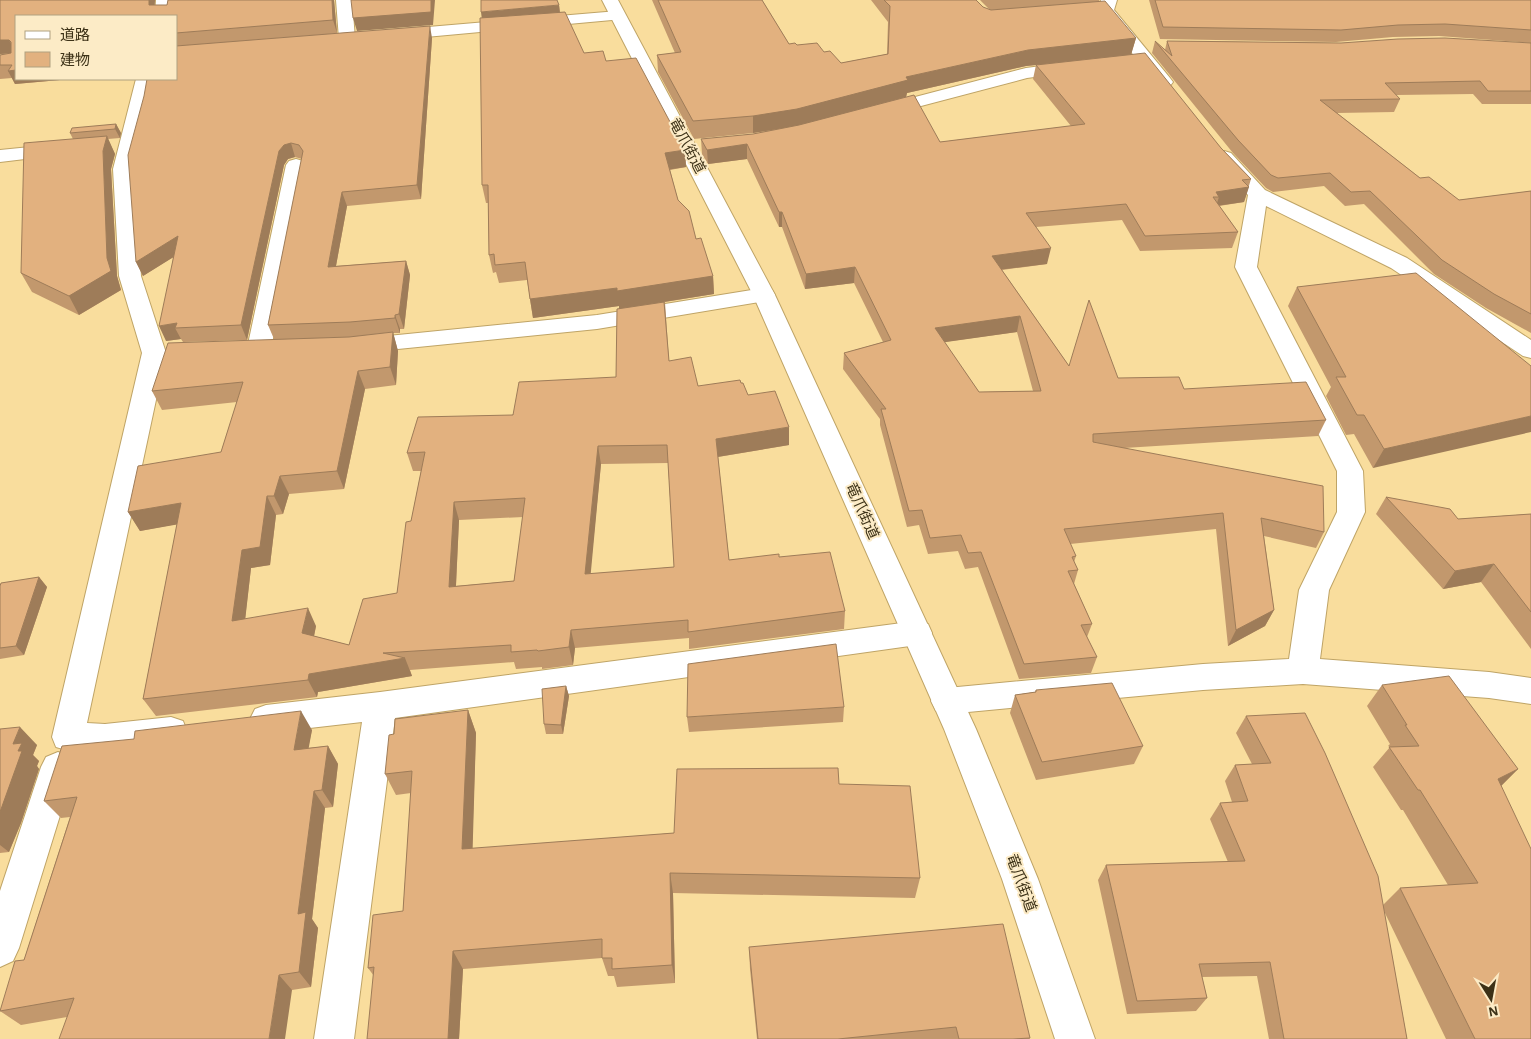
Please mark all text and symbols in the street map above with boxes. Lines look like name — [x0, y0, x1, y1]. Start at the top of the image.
legend — [15, 15, 178, 80]
text: 道路 — [60, 27, 90, 43]
text: 建物 — [60, 52, 90, 68]
street label: 竜爪街道 — [666, 116, 709, 176]
street label: 竜爪街道 — [843, 480, 882, 541]
street label: 竜爪街道 — [1004, 852, 1039, 914]
north arrow — [1466, 974, 1516, 1024]
text: N — [1487, 1003, 1499, 1019]

